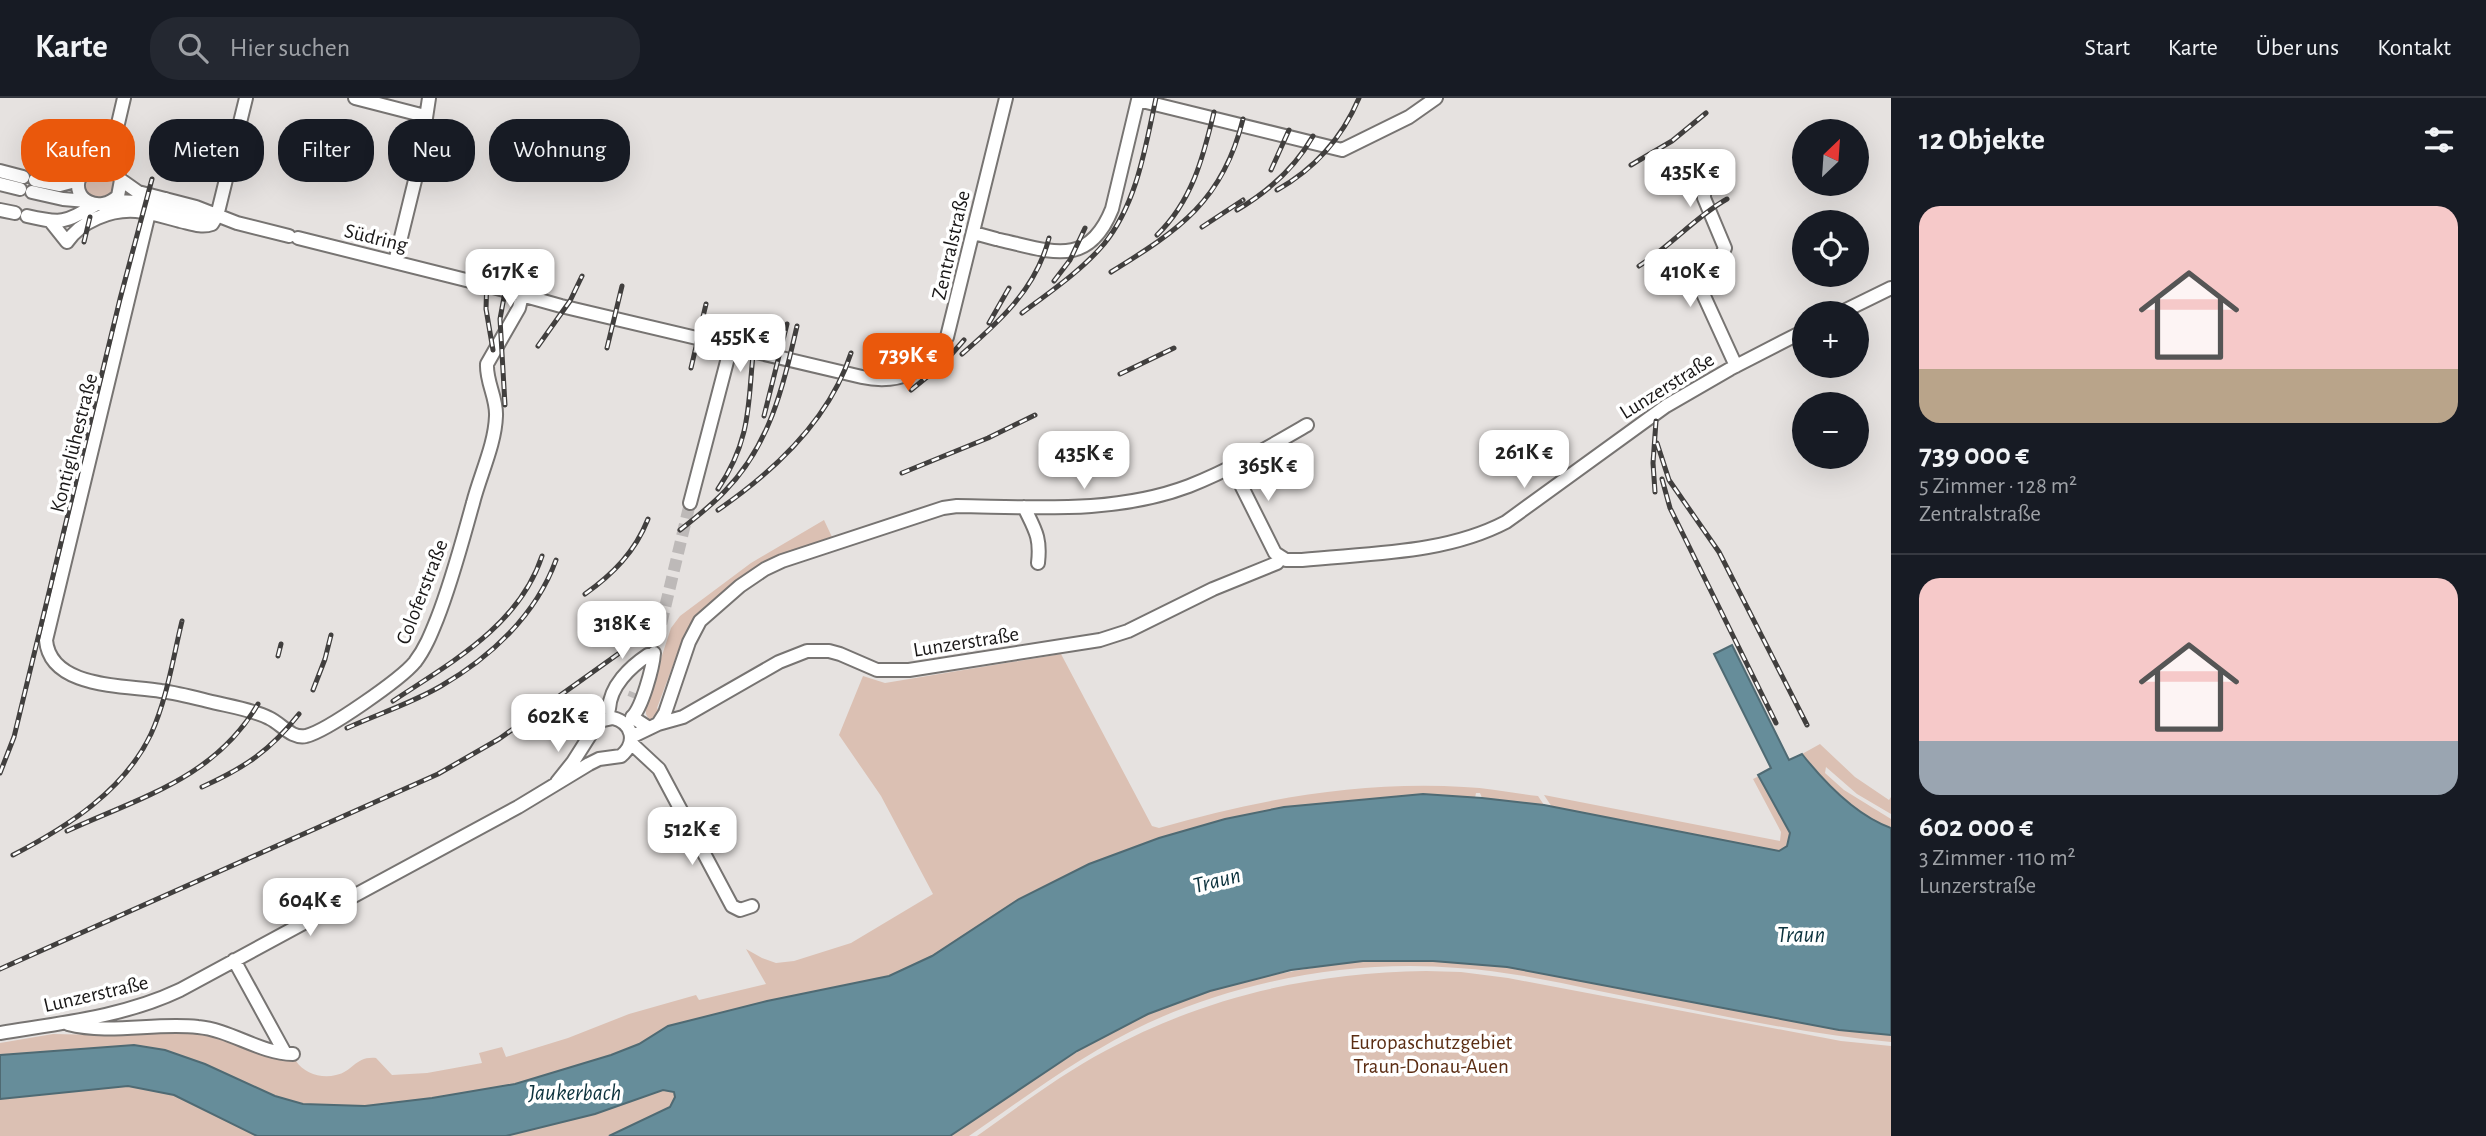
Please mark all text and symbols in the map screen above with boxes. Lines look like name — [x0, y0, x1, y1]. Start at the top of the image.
search box — [150, 17, 640, 80]
icon: search — [174, 29, 212, 67]
text: Karte — [35, 31, 108, 64]
text: Hier suchen — [230, 35, 350, 61]
text: Start — [2085, 36, 2130, 60]
text: Karte — [2168, 36, 2218, 60]
text: Über uns — [2256, 36, 2339, 60]
text: Kontakt — [2377, 36, 2451, 60]
chip: Kaufen — [21, 119, 135, 182]
chip: Mieten — [149, 119, 264, 182]
chip: Filter — [278, 119, 374, 182]
chip: Neu — [388, 119, 475, 182]
chip: Wohnung — [489, 119, 630, 182]
north arrow — [1792, 119, 1869, 196]
map controls — [1792, 119, 1869, 469]
icon: filters — [2420, 121, 2458, 159]
text: 12 Objekte — [1919, 125, 2045, 155]
pin: 435K € — [1633, 150, 1747, 209]
text: 435K € — [1660, 160, 1720, 183]
street label: Zentralstraße — [928, 188, 974, 302]
button: locate — [1792, 210, 1869, 287]
street label: Südring — [342, 220, 411, 256]
pin: 617K € — [453, 250, 567, 309]
pin: 410K € — [1633, 250, 1747, 309]
icon: home — [2126, 252, 2252, 378]
text: 617K € — [482, 260, 538, 283]
text: 410K € — [1660, 260, 1720, 283]
button: + — [1792, 301, 1869, 378]
pin: 455K € — [683, 314, 797, 374]
text: 455K € — [710, 325, 770, 348]
pin: 739K € — [851, 334, 965, 393]
text: 739K € — [879, 344, 937, 367]
street label: Lunzerstraße — [1616, 349, 1718, 423]
street label: Kontiglühestraße — [47, 371, 101, 515]
button: − — [1792, 392, 1869, 469]
pin: 261K € — [1467, 430, 1581, 490]
pin: 435K € — [1027, 432, 1141, 491]
text: 739 000 € — [1919, 440, 2029, 470]
text: 261K € — [1495, 441, 1553, 464]
text: 435K € — [1054, 442, 1114, 465]
pin: 365K € — [1211, 444, 1325, 503]
text: 365K € — [1239, 454, 1297, 477]
text: 5 Zimmer · 128 m² — [1919, 475, 2077, 498]
text: Zentralstraße — [1919, 503, 2041, 526]
street label: Coloferstraße — [392, 537, 452, 647]
pin: 318K € — [565, 602, 679, 661]
text: 318K € — [593, 612, 651, 635]
street label: Lunzerstraße — [912, 623, 1020, 661]
icon: home — [2126, 624, 2252, 750]
pin: 602K € — [501, 694, 615, 754]
text: 602K € — [527, 705, 589, 728]
pin: 512K € — [635, 808, 749, 867]
text: 602 000 € — [1919, 812, 2033, 842]
text: 512K € — [664, 818, 720, 841]
text: 3 Zimmer · 110 m² — [1919, 847, 2076, 870]
water label: Traun — [1191, 864, 1243, 898]
text: Lunzerstraße — [1919, 875, 2036, 898]
pin: 604K € — [253, 878, 367, 938]
text: 604K € — [279, 889, 341, 912]
water label: Traun — [1777, 924, 1825, 947]
street label: Lunzerstraße — [42, 972, 150, 1016]
park label: Europaschutzgebiet Traun-Donau-Auen — [1350, 1032, 1513, 1077]
water label: Jaukerbach — [528, 1082, 621, 1105]

